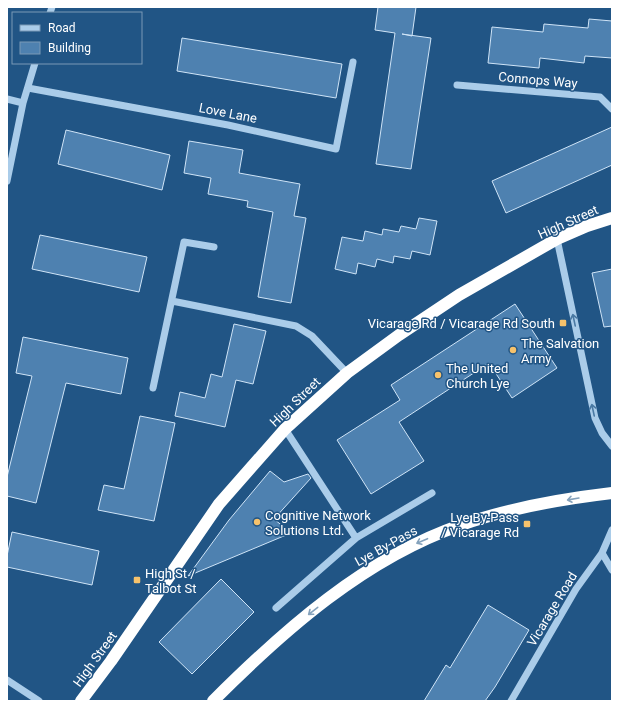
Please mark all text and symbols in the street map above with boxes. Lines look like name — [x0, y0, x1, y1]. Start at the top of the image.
legend — [12, 12, 142, 64]
text: Road — [48, 21, 76, 35]
text: Building — [48, 41, 91, 55]
street label: Connops Way — [498, 69, 578, 91]
street label: Love Lane — [198, 100, 258, 126]
street label: High Street — [536, 202, 600, 242]
one-way arrow — [569, 314, 577, 327]
place label: Vicarage Rd / Vicarage Rd South — [368, 316, 555, 331]
marker: Vicarage Rd / Vicarage Rd South — [558, 318, 568, 328]
place label: The Salvation Army — [521, 336, 599, 366]
marker: The Salvation Army — [508, 345, 518, 355]
place label: The United Church Lye — [446, 361, 509, 391]
marker: The United Church Lye — [433, 370, 443, 380]
street label: High Street — [267, 374, 323, 430]
one-way arrow — [589, 404, 597, 417]
one-way arrow — [567, 495, 580, 503]
place label: Cognitive Network Solutions Ltd. — [265, 508, 371, 538]
place label: Lye By-Pass / Vicarage Rd — [441, 510, 519, 540]
marker: Cognitive Network Solutions Ltd. — [252, 517, 262, 527]
marker: Lye By-Pass / Vicarage Rd — [522, 519, 532, 529]
street label: Lye By-Pass — [352, 523, 420, 569]
one-way arrow — [417, 538, 429, 546]
place label: High St / Talbot St — [145, 566, 196, 596]
street label: Vicarage Road — [524, 569, 580, 649]
marker: High St / Talbot St — [132, 575, 142, 585]
one-way arrow — [307, 607, 318, 615]
street label: High Street — [70, 629, 120, 689]

